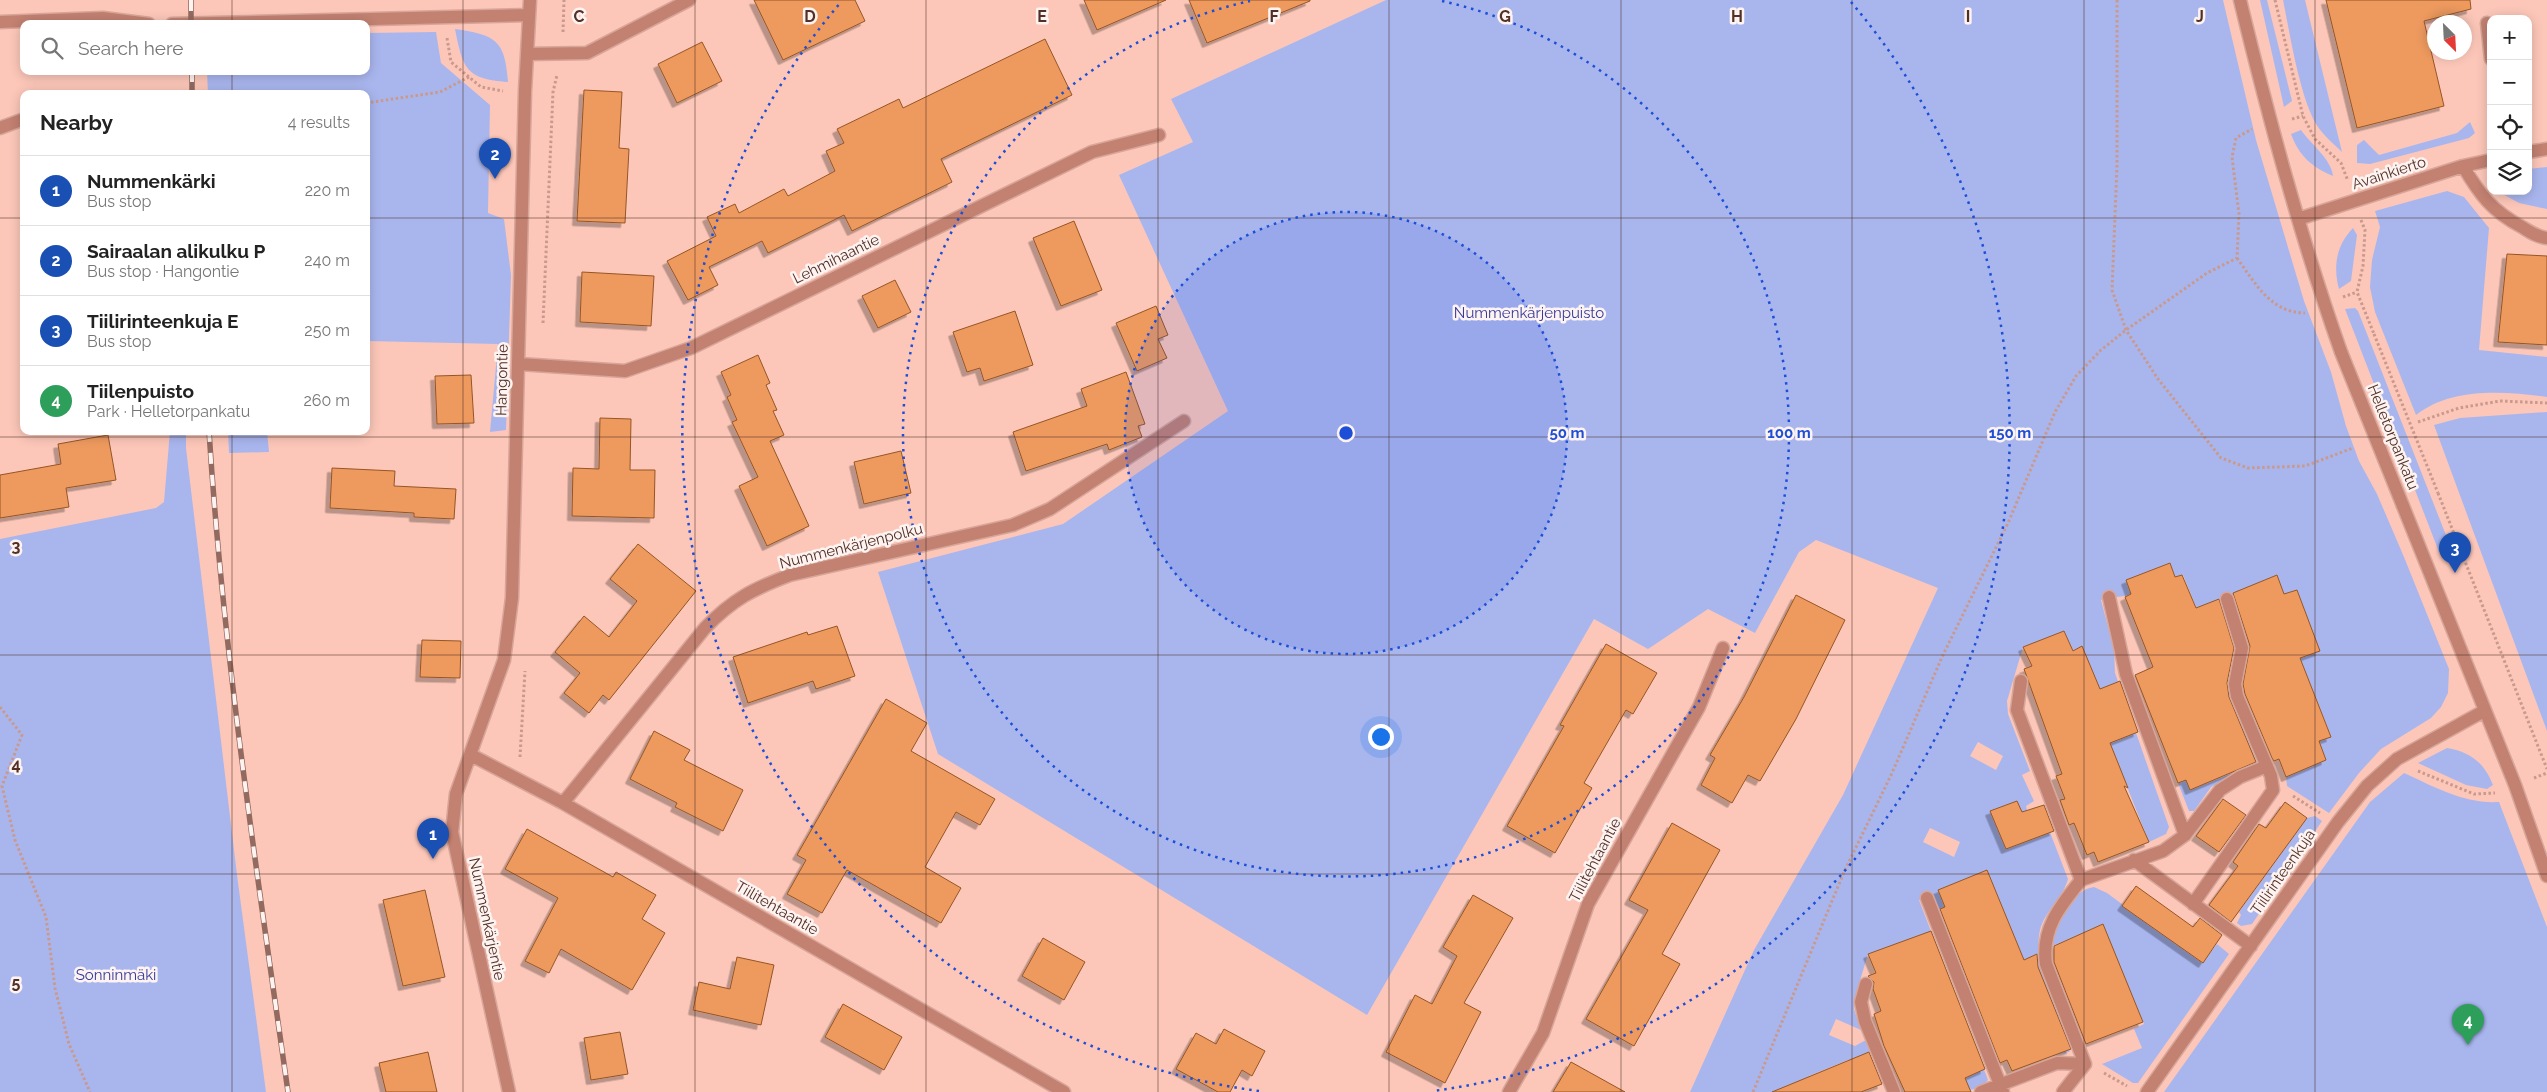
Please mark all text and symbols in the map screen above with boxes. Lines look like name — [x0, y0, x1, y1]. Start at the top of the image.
text: C — [574, 7, 585, 26]
text: D — [804, 7, 816, 26]
text: E — [1037, 7, 1047, 26]
text: F — [1269, 7, 1279, 26]
text: G — [1499, 7, 1511, 26]
text: H — [1731, 7, 1743, 26]
text: I — [1966, 7, 1970, 26]
text: J — [2196, 7, 2204, 26]
north arrow — [2427, 15, 2472, 60]
map controls — [2487, 15, 2532, 195]
button: + — [2487, 15, 2532, 60]
search box — [20, 20, 370, 75]
icon: search — [38, 34, 66, 62]
text: Search here — [78, 37, 184, 59]
button: − — [2487, 60, 2532, 105]
button: locate — [2487, 105, 2532, 150]
text: Nearby — [40, 110, 113, 135]
text: 4 results — [288, 113, 350, 132]
pin: 2 — [479, 138, 511, 179]
button: layers — [2487, 150, 2532, 195]
street label: Avainkierto — [2350, 153, 2428, 193]
text: Nummenkärki — [87, 170, 216, 192]
text: 1 — [52, 181, 60, 200]
text: 220 m — [305, 181, 350, 200]
text: Bus stop — [87, 192, 151, 211]
street label: Lehmihaantie — [790, 230, 882, 288]
text: Sairaalan alikulku P — [87, 240, 265, 262]
text: 2 — [51, 251, 61, 270]
text: 240 m — [304, 251, 350, 270]
text: Bus stop · Hangontie — [87, 262, 239, 281]
park label: Nummenkärjenpuisto — [1454, 304, 1604, 322]
text: Tiilirinteenkuja E — [87, 310, 239, 332]
text: 3 — [52, 321, 60, 340]
text: 250 m — [304, 321, 350, 340]
text: Bus stop — [87, 332, 151, 351]
street label: Hangontie — [492, 344, 512, 416]
text: Tiilenpuisto — [87, 380, 194, 402]
street label: Helletorpankatu — [2364, 382, 2422, 492]
text: 4 — [51, 391, 61, 410]
text: 260 m — [303, 391, 350, 410]
text: Park · Helletorpankatu — [87, 402, 250, 421]
centre of rings — [1337, 424, 1355, 442]
text: 50 m — [1549, 424, 1585, 442]
text: 100 m — [1767, 424, 1811, 442]
text: 150 m — [1989, 424, 2031, 442]
street label: Nummenkärjenpolku — [777, 519, 925, 573]
pin: 3 — [2439, 532, 2471, 573]
text: 3 — [12, 537, 21, 556]
your location — [1368, 724, 1394, 750]
text: 4 — [11, 755, 21, 774]
street label: Tiilitehtaantie — [1565, 815, 1625, 905]
pin: 1 — [417, 818, 449, 859]
street label: Tiilirinteenkuja — [2247, 826, 2319, 918]
street label: Nummenkärjentie — [465, 856, 509, 982]
street label: Tiilitehtaantie — [732, 877, 822, 939]
park label: Sonninmäki — [76, 966, 156, 984]
text: 5 — [12, 973, 21, 992]
pin: 4 — [2452, 1004, 2484, 1045]

